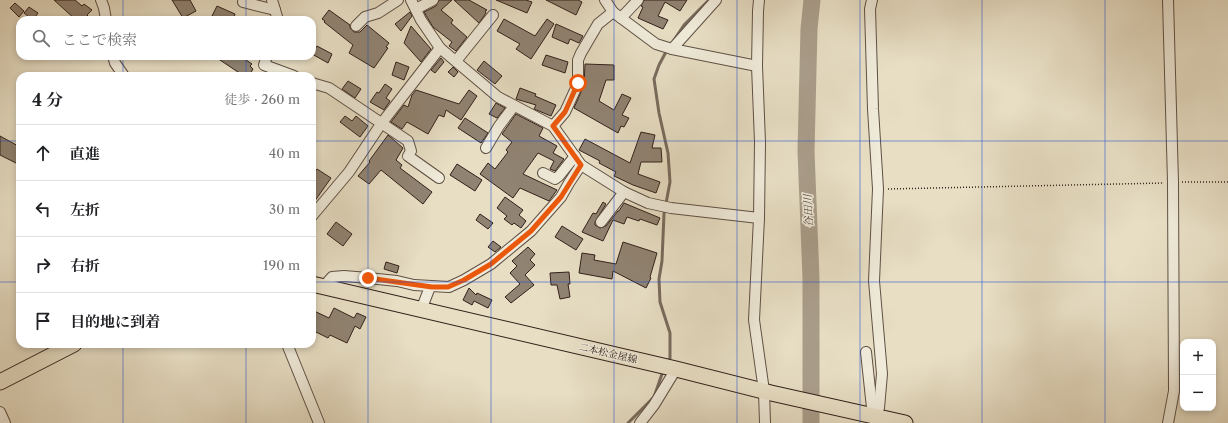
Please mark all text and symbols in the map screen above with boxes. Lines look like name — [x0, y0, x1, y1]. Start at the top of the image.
search box — [16, 16, 316, 60]
icon: search — [30, 27, 52, 49]
text: ここで検索 — [62, 30, 137, 49]
route start — [569, 74, 587, 92]
text: 4 分 — [32, 90, 63, 110]
text: 徒歩 · 260 m — [225, 91, 300, 107]
icon: ahead — [32, 142, 54, 164]
text: 直進 — [70, 144, 100, 163]
text: 40 m — [269, 145, 300, 161]
water label: 谷田川 — [800, 193, 816, 228]
icon: left — [32, 198, 54, 220]
text: 左折 — [70, 200, 100, 219]
text: 30 m — [269, 201, 300, 217]
icon: right — [32, 254, 54, 276]
text: 右折 — [70, 256, 100, 275]
text: 190 m — [263, 257, 300, 273]
route end — [359, 269, 377, 287]
icon: arrive — [32, 310, 54, 332]
text: 目的地に到着 — [70, 312, 160, 331]
map controls — [1180, 339, 1216, 411]
button: + — [1180, 339, 1216, 375]
street label: 二本松金屋線 — [577, 340, 639, 366]
button: − — [1180, 375, 1216, 411]

